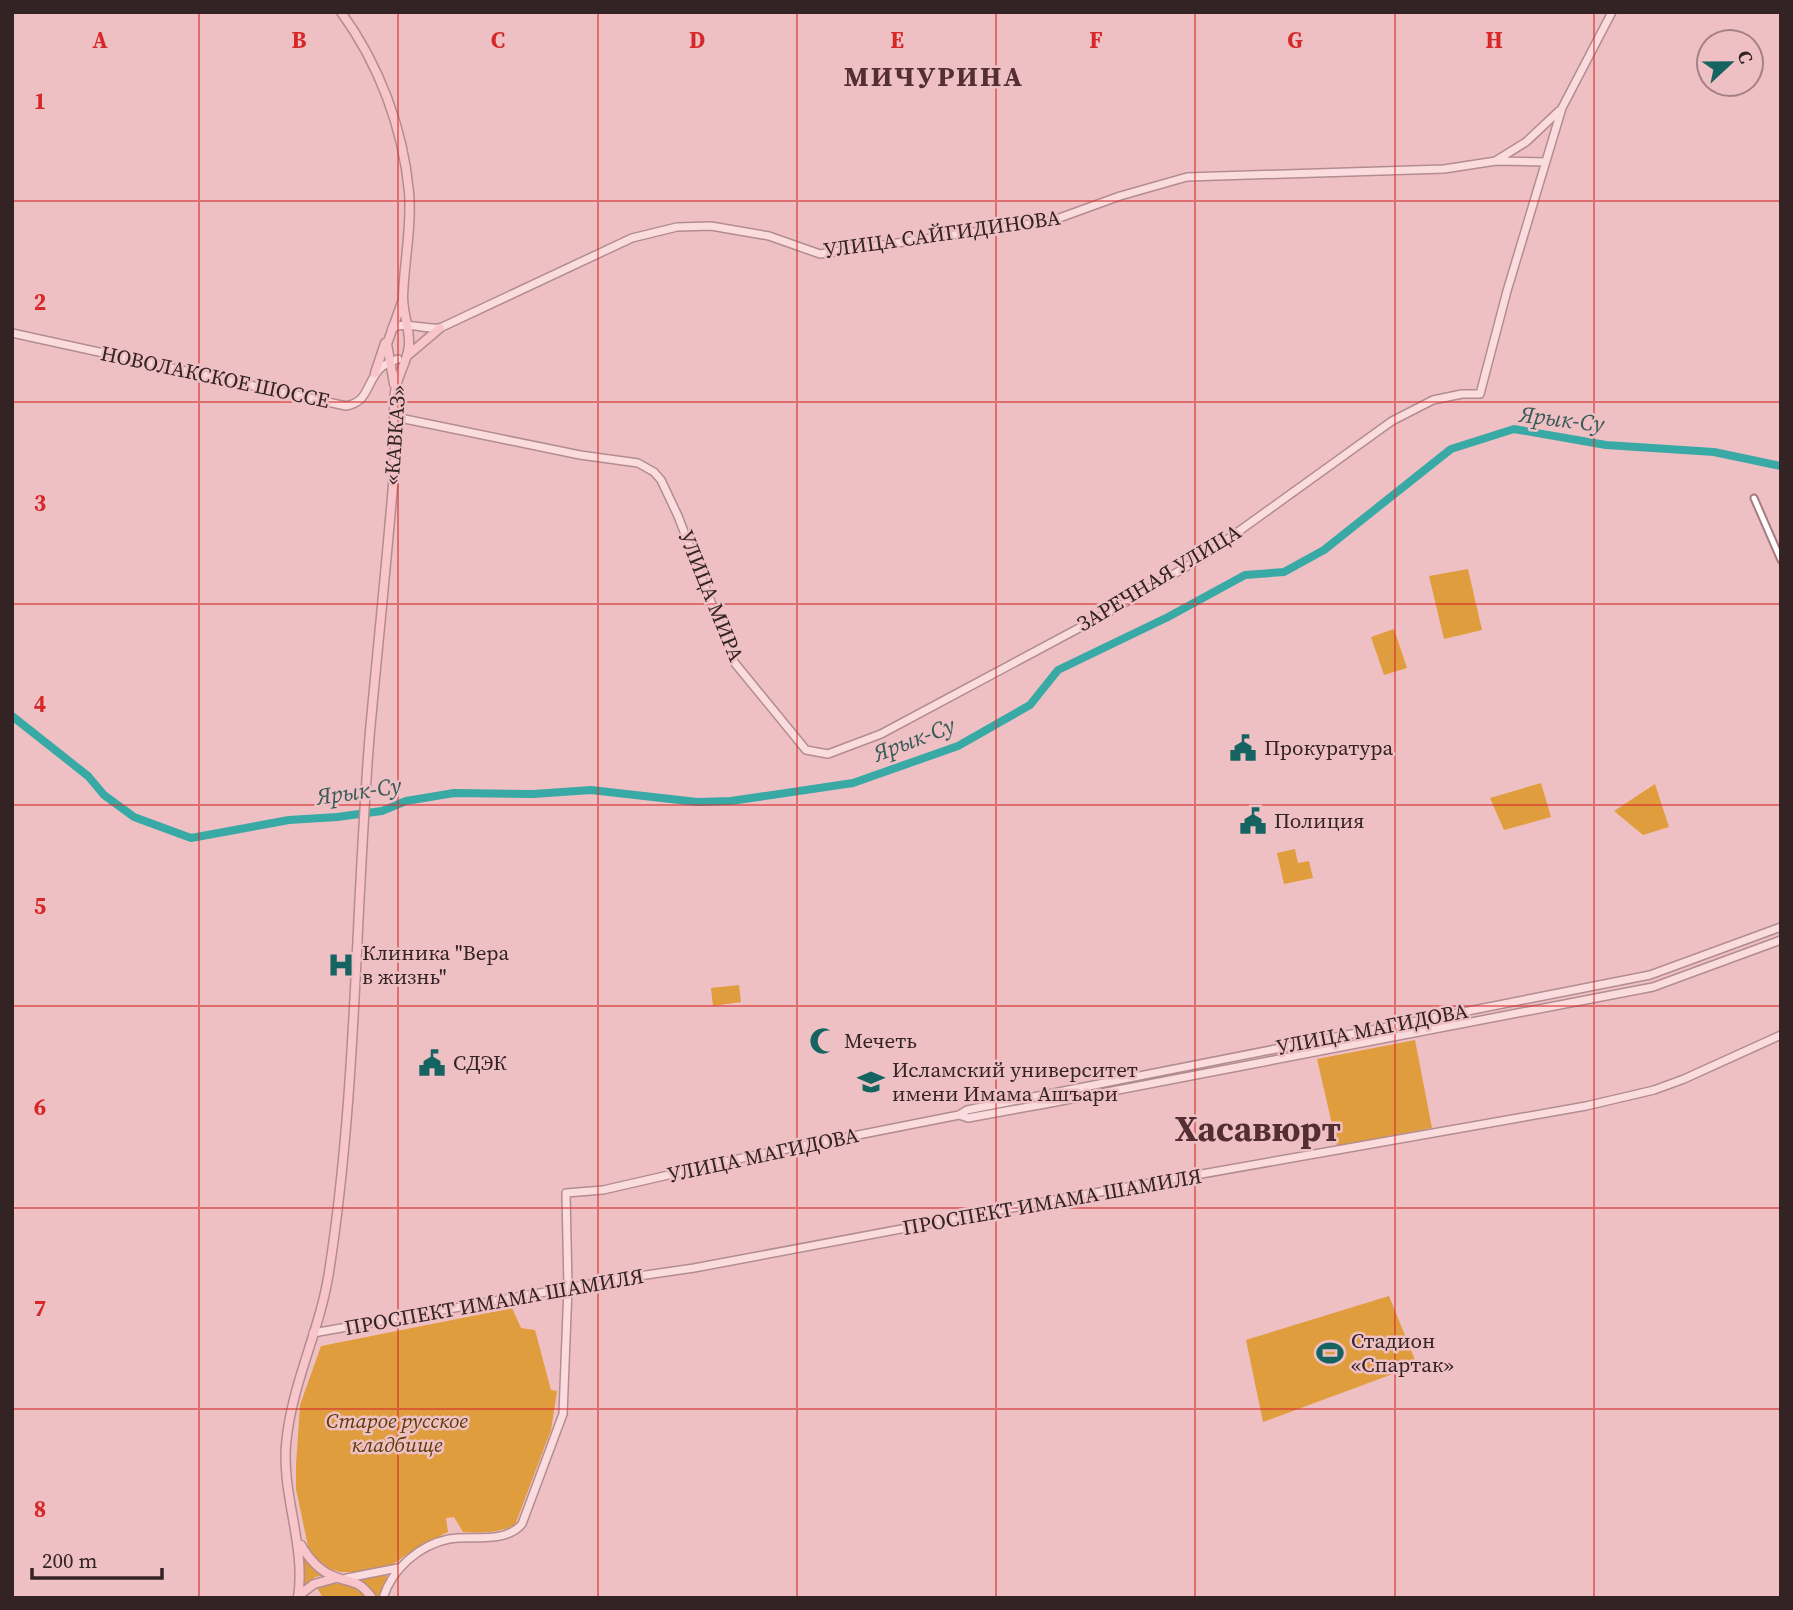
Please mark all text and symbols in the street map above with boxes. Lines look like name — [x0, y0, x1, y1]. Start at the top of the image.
text: A — [92, 24, 108, 56]
text: B — [292, 24, 307, 56]
text: C — [491, 24, 505, 56]
text: D — [689, 24, 705, 56]
text: E — [890, 24, 904, 56]
text: F — [1089, 24, 1103, 56]
text: G — [1287, 24, 1303, 56]
text: H — [1485, 24, 1503, 56]
north arrow — [1695, 28, 1765, 98]
text: С — [1731, 46, 1760, 67]
district label: МИЧУРИНА — [844, 57, 1024, 95]
text: 1 — [34, 85, 46, 117]
street label: УЛИЦА САЙГИДИНОВА — [822, 203, 1062, 264]
text: 2 — [34, 286, 46, 318]
street label: НОВОЛАКСКОЕ ШОССЕ — [98, 338, 332, 415]
street label: «КАВКАЗ» — [377, 384, 412, 486]
water label: Ярык-Су — [1516, 398, 1607, 440]
text: 3 — [34, 487, 46, 519]
street label: ЗАРЕЧНАЯ УЛИЦА — [1071, 517, 1246, 638]
street label: УЛИЦА МИРА — [672, 526, 751, 666]
text: 4 — [34, 688, 46, 720]
water label: Ярык-Су — [867, 708, 960, 770]
public building icon: Прокуратура — [1228, 733, 1258, 763]
place label: Прокуратура — [1264, 733, 1394, 762]
water label: Ярык-Су — [313, 769, 404, 813]
public building icon: Полиция — [1238, 806, 1268, 836]
place label: Полиция — [1274, 806, 1364, 835]
text: 5 — [34, 890, 46, 922]
place label: Клиника "Вера в жизнь" — [362, 938, 510, 991]
hospital icon: Клиника "Вера в жизнь" — [326, 950, 356, 980]
street label: УЛИЦА МАГИДОВА — [1274, 996, 1470, 1061]
mosque icon: Мечеть — [808, 1026, 838, 1056]
place label: Мечеть — [844, 1026, 917, 1055]
public building icon: СДЭК — [417, 1048, 447, 1078]
place label: СДЭК — [453, 1048, 507, 1077]
place label: Исламский университет имени Имама Ашъари — [892, 1055, 1138, 1108]
school or university icon: Исламский университет имени Имама Ашъари — [856, 1067, 886, 1097]
text: 6 — [34, 1091, 46, 1123]
district label: Хасавюрт — [1175, 1105, 1341, 1153]
street label: УЛИЦА МАГИДОВА — [665, 1120, 861, 1189]
street label: ПРОСПЕКТ ИМАМА ШАМИЛЯ — [900, 1161, 1204, 1242]
street label: ПРОСПЕКТ ИМАМА ШАМИЛЯ — [342, 1261, 646, 1342]
text: 7 — [34, 1292, 46, 1324]
place label: Стадион «Спартак» — [1351, 1326, 1454, 1379]
sports icon: Стадион «Спартак» — [1315, 1338, 1345, 1368]
park label: Старое русское кладбище — [326, 1406, 468, 1459]
text: 8 — [34, 1493, 46, 1525]
scale bar — [32, 1536, 161, 1580]
text: 200 m — [42, 1546, 97, 1575]

